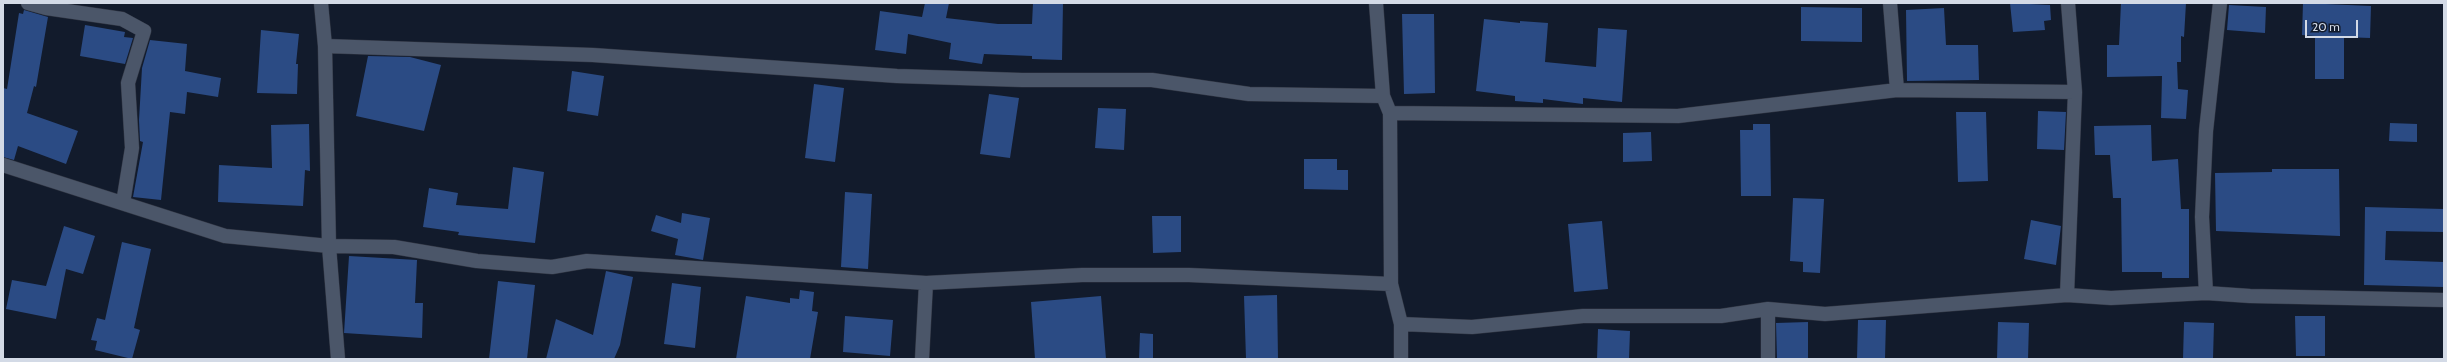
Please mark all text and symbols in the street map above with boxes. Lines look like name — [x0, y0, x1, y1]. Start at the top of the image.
scale bar — [2307, 12, 2360, 38]
text: 20 m — [2312, 19, 2340, 34]

